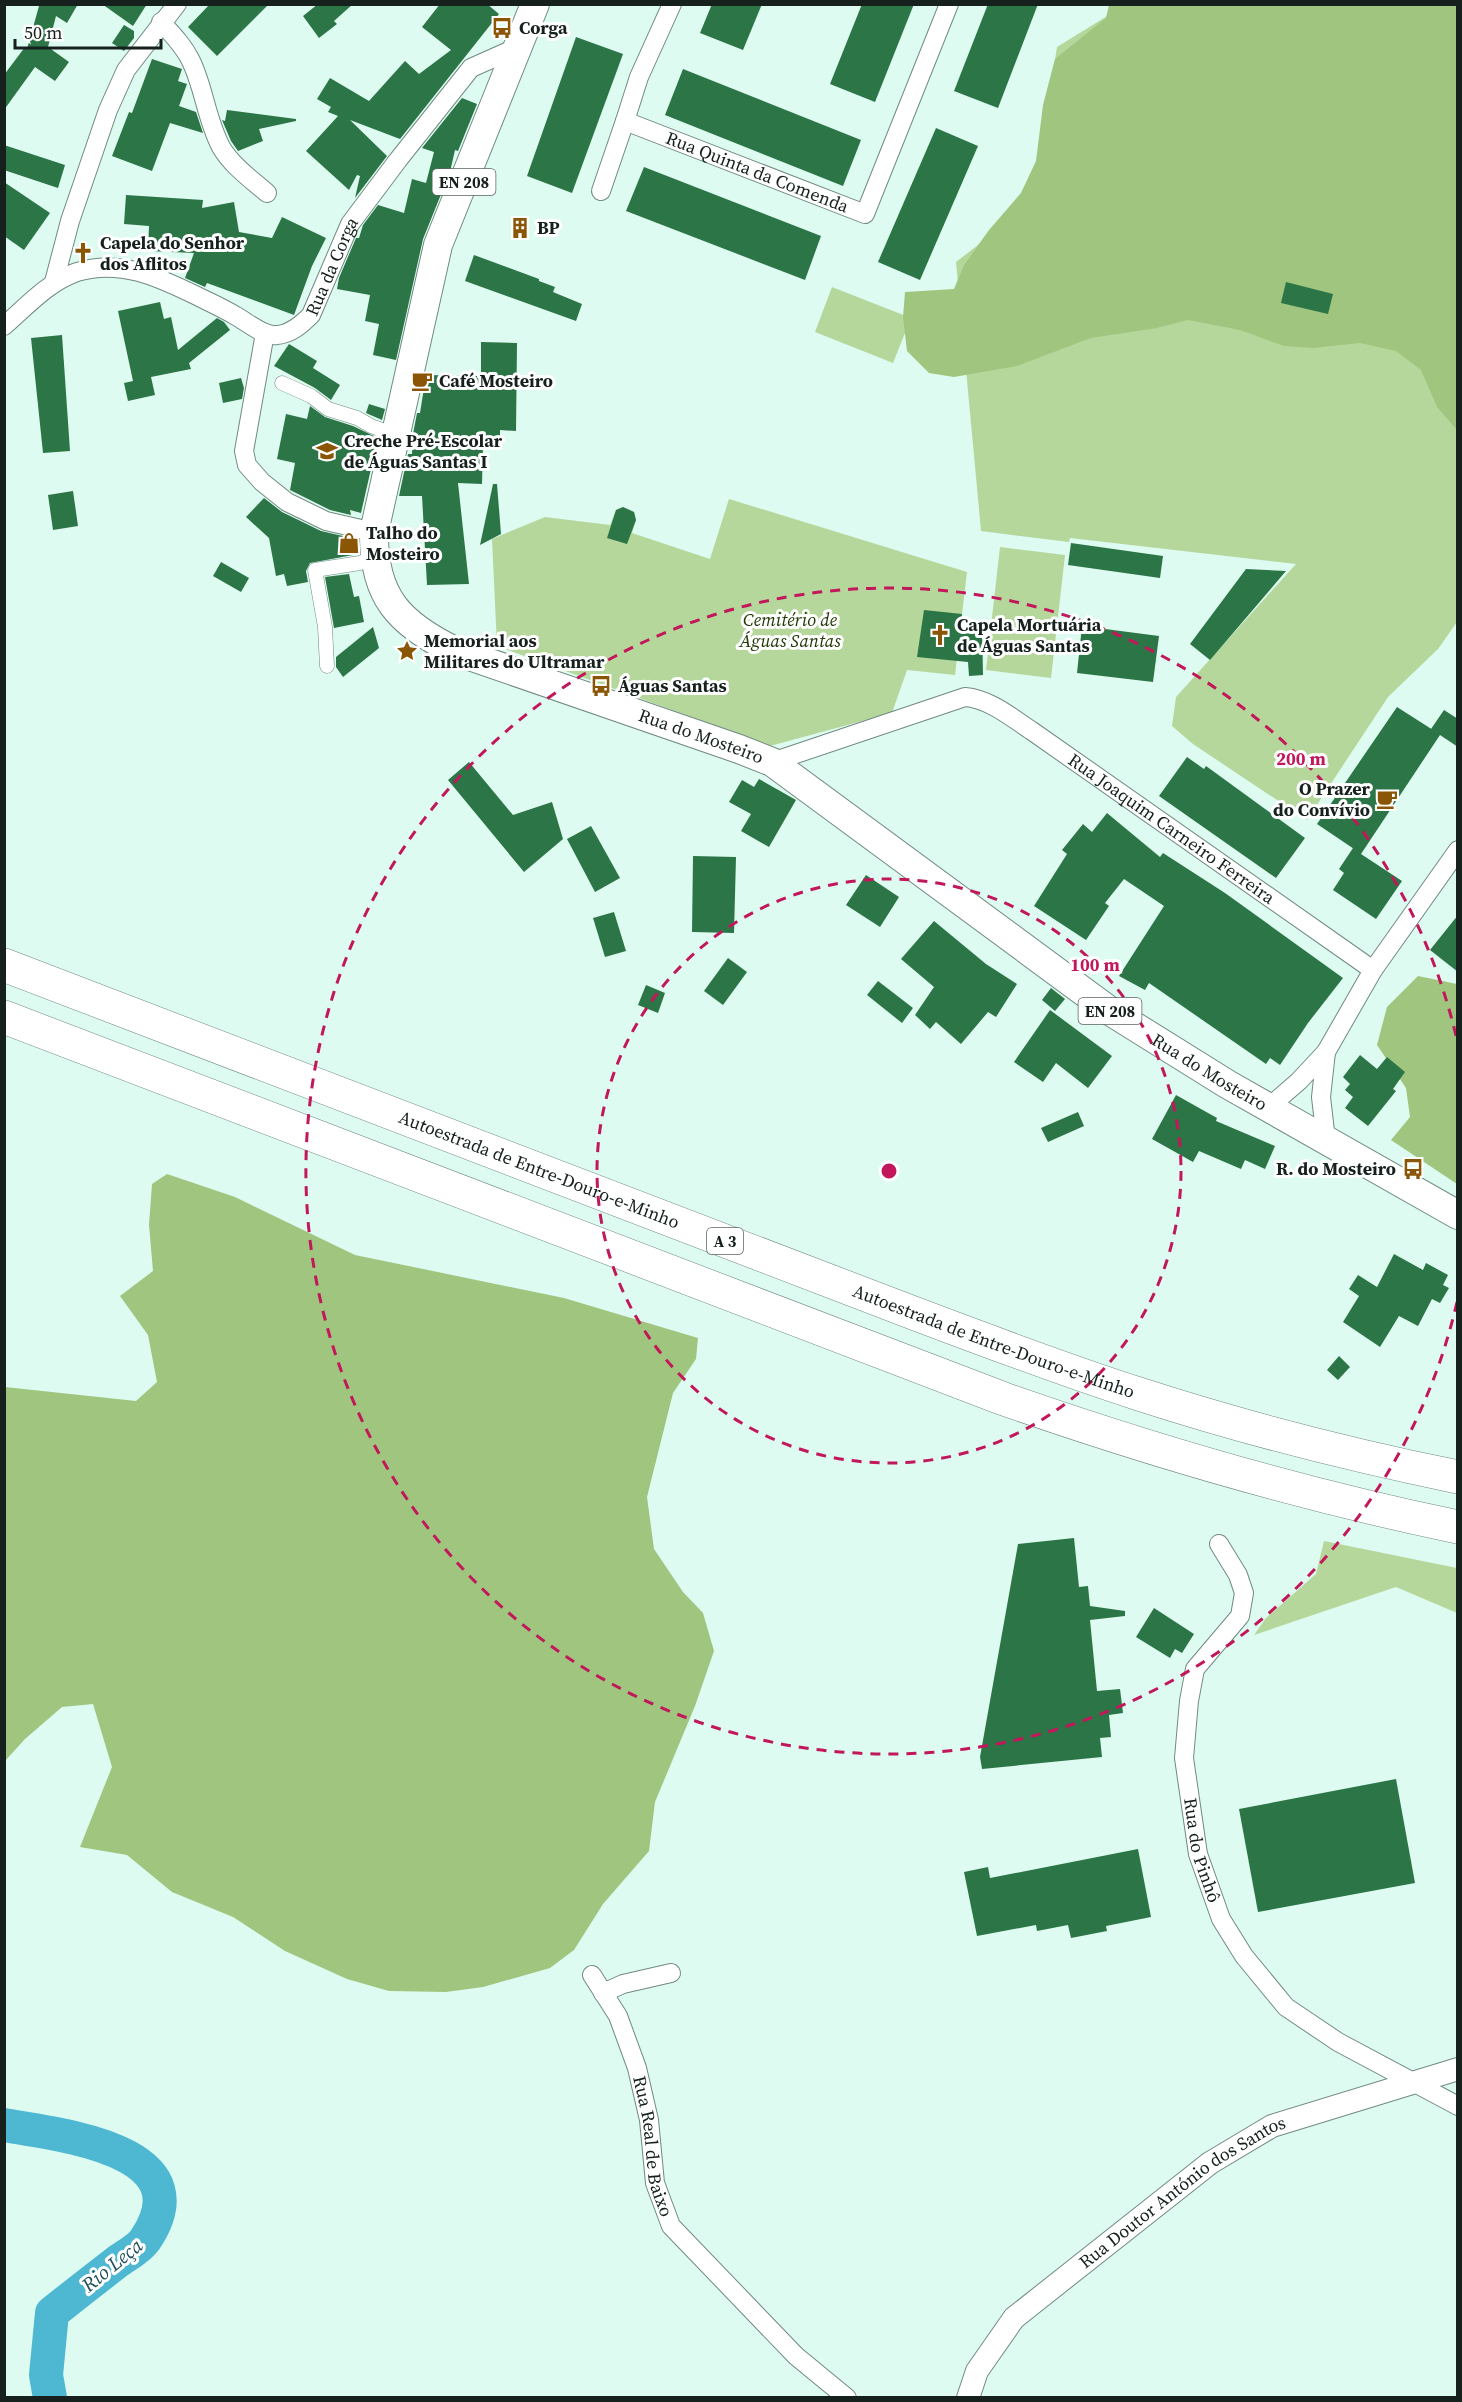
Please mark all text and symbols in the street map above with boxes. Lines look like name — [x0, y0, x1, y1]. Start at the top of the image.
scale bar — [15, 12, 160, 50]
place label: Corga — [519, 15, 568, 40]
bus stop icon: Corga — [490, 16, 514, 40]
text: 50 m — [24, 20, 62, 45]
street label: Rua Quinta da Comenda — [662, 125, 853, 219]
road number: EN 208 — [432, 169, 496, 195]
street label: Rua da Corga — [299, 210, 364, 320]
place label: BP — [537, 215, 559, 240]
building icon: BP — [508, 216, 532, 240]
place label: Capela do Senhor dos Aflitos — [100, 230, 245, 276]
church icon: Capela do Senhor dos Aflitos — [71, 241, 95, 265]
place label: Café Mosteiro — [439, 368, 553, 393]
cafe icon: Café Mosteiro — [410, 369, 434, 393]
place label: Creche Pré-Escolar de Águas Santas I — [344, 428, 503, 474]
school or university icon: Creche Pré-Escolar de Águas Santas I — [315, 439, 339, 463]
place label: Talho do Mosteiro — [366, 520, 440, 566]
shop icon: Talho do Mosteiro — [337, 531, 361, 555]
park label: Cemitério de Águas Santas — [738, 607, 841, 653]
place label: Capela Mortuária de Águas Santas — [957, 612, 1102, 658]
church icon: Capela Mortuária de Águas Santas — [928, 623, 952, 647]
place label: Memorial aos Militares do Ultramar — [424, 628, 605, 674]
place icon: Memorial aos Militares do Ultramar — [395, 639, 419, 663]
place label: Águas Santas — [618, 673, 727, 698]
bus stop icon: Águas Santas — [589, 674, 613, 698]
street label: Rua do Mosteiro — [635, 702, 768, 770]
text: 200 m — [1276, 746, 1326, 771]
street label: Rua Joaquim Carneiro Ferreira — [1063, 747, 1281, 910]
place label: O Prazer do Convívio — [1273, 776, 1371, 822]
cafe icon: O Prazer do Convívio — [1375, 787, 1399, 811]
text: 100 m — [1070, 952, 1120, 977]
road number: EN 208 — [1078, 998, 1142, 1024]
street label: Rua do Mosteiro — [1147, 1027, 1272, 1116]
street label: Autoestrada de Entre-Douro-e-Minho — [395, 1104, 683, 1234]
place label: R. do Mosteiro — [1276, 1156, 1396, 1181]
bus stop icon: R. do Mosteiro — [1401, 1157, 1425, 1181]
centre of rings — [879, 1161, 899, 1181]
road number: A 3 — [707, 1228, 743, 1254]
street label: Autoestrada de Entre-Douro-e-Minho — [849, 1278, 1138, 1404]
street label: Rua do Pinhô — [1178, 1796, 1227, 1906]
street label: Rua Real de Baixo — [627, 2073, 679, 2220]
street label: Rua Doutor António dos Santos — [1073, 2110, 1289, 2274]
water label: Rio Leça — [75, 2231, 149, 2299]

